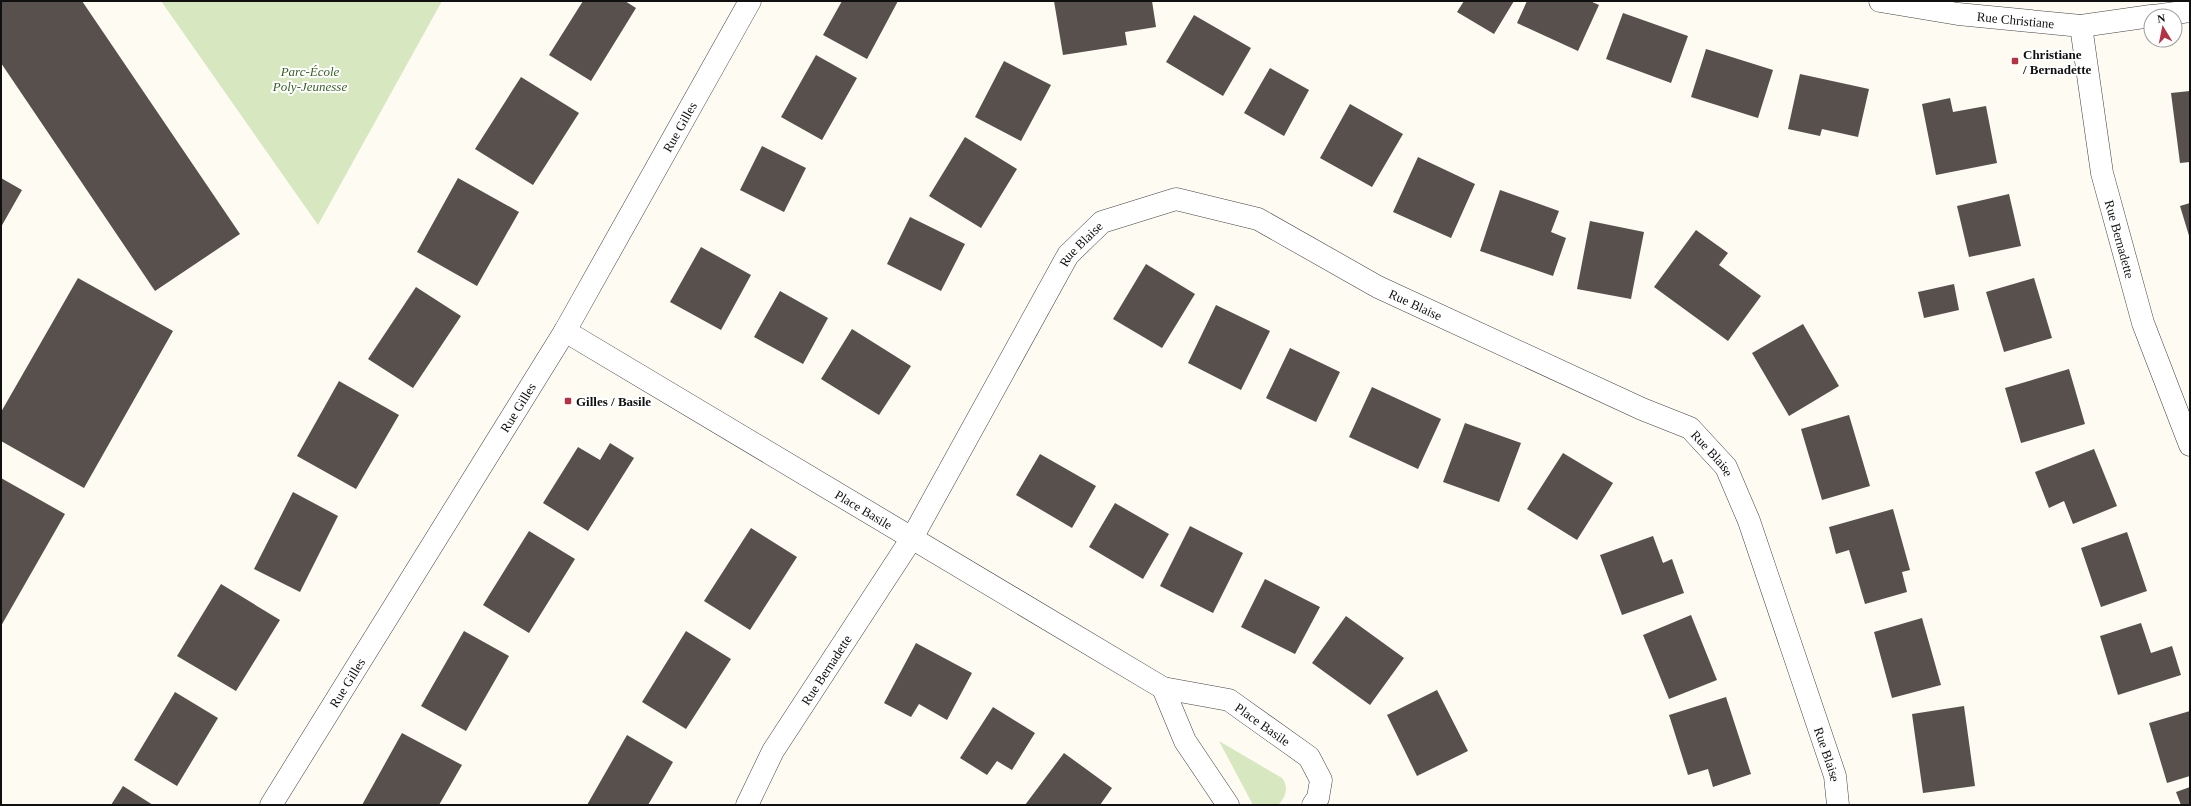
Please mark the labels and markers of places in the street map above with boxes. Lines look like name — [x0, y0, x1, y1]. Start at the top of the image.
place label: Christiane / Bernadette — [2022, 47, 2091, 77]
marker: Christiane / Bernadette — [2010, 56, 2020, 66]
place label: Gilles / Basile — [576, 394, 651, 409]
marker: Gilles / Basile — [563, 396, 573, 406]

